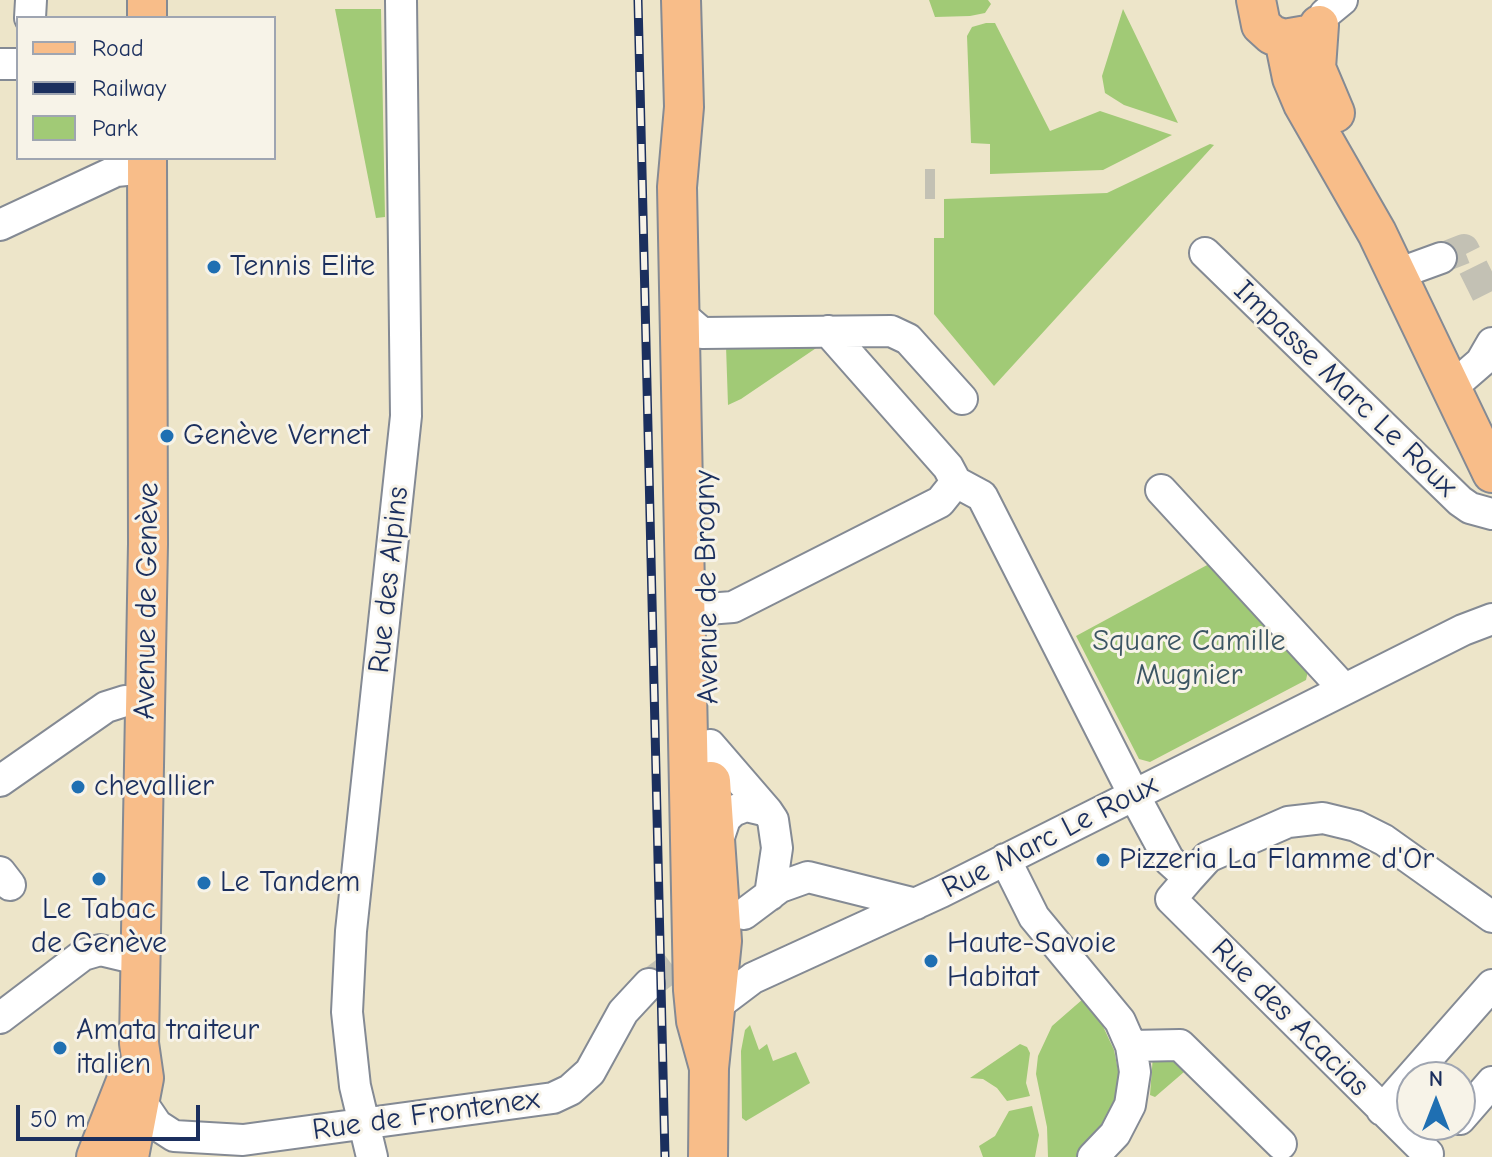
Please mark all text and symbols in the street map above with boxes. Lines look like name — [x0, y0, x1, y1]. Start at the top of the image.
legend — [16, 16, 276, 160]
text: Road — [92, 34, 144, 62]
text: Railway — [92, 74, 166, 102]
text: Park — [92, 114, 138, 142]
place label: Tennis Elite — [230, 249, 375, 285]
marker: Tennis Elite — [205, 258, 223, 276]
street label: Impasse Marc Le Roux — [1226, 273, 1464, 505]
place label: Genève Vernet — [183, 418, 370, 454]
marker: Genève Vernet — [158, 427, 176, 445]
street label: Avenue de Brogny — [687, 470, 727, 704]
street label: Avenue de Genève — [127, 482, 167, 720]
street label: Rue des Alpins — [361, 485, 417, 675]
park label: Square Camille Mugnier — [1093, 624, 1285, 694]
street label: Rue Marc Le Roux — [936, 767, 1164, 907]
place label: chevallier — [94, 769, 214, 805]
marker: chevallier — [69, 778, 87, 796]
place label: Pizzeria La Flamme d'Or — [1119, 842, 1434, 878]
marker: Pizzeria La Flamme d'Or — [1094, 851, 1112, 869]
place label: Le Tandem — [220, 865, 360, 901]
marker: Le Tabac de Genève — [90, 870, 108, 888]
marker: Le Tandem — [195, 874, 213, 892]
place label: Le Tabac de Genève — [31, 892, 167, 962]
place label: Haute-Savoie Habitat — [947, 926, 1116, 996]
street label: Rue des Acacias — [1204, 932, 1376, 1104]
marker: Haute-Savoie Habitat — [922, 952, 940, 970]
place label: Amata traiteur italien — [76, 1013, 259, 1084]
marker: Amata traiteur italien — [51, 1039, 69, 1057]
north arrow — [1396, 1061, 1476, 1141]
text: N — [1429, 1066, 1443, 1092]
street label: Rue de Frontenex — [310, 1081, 542, 1149]
scale bar — [20, 1089, 204, 1139]
text: 50 m — [30, 1105, 86, 1133]

